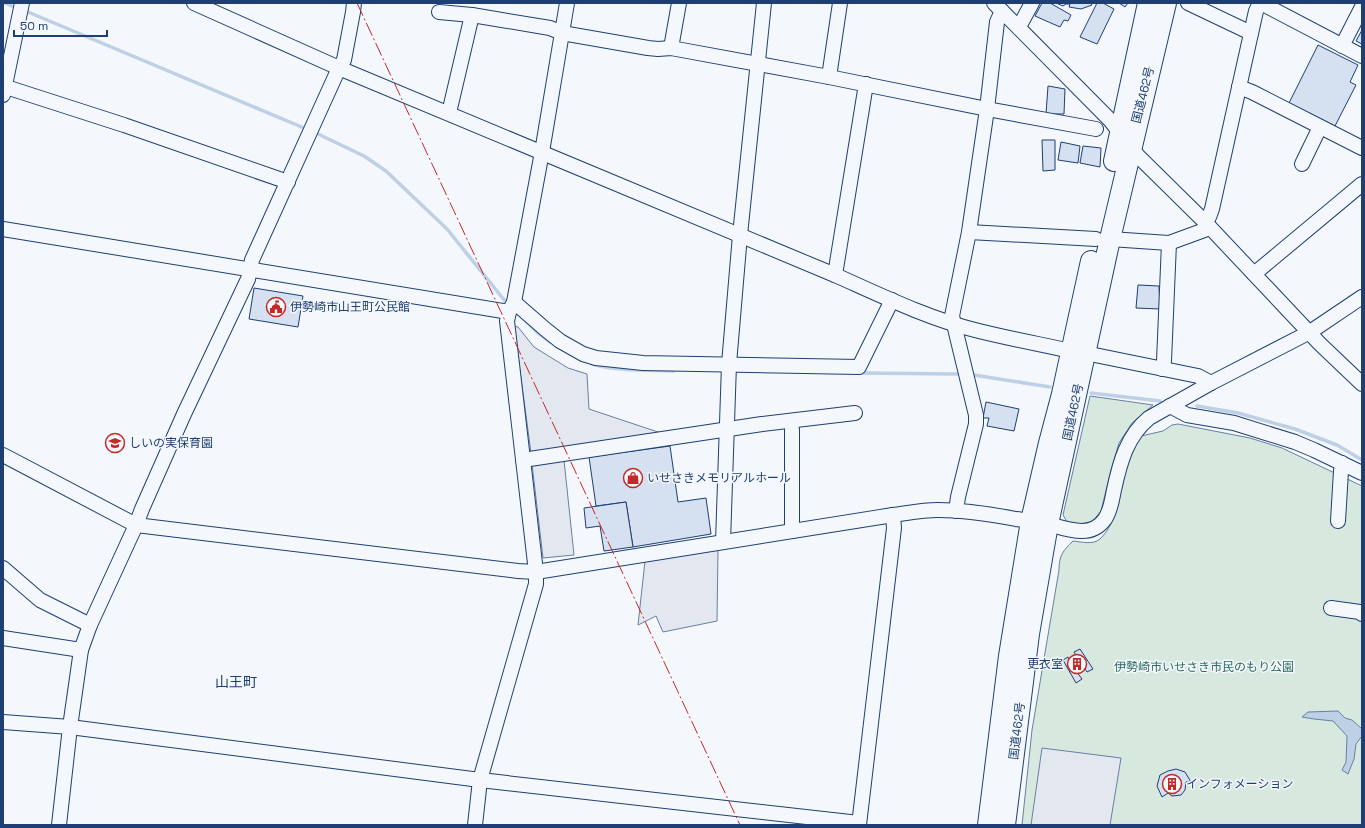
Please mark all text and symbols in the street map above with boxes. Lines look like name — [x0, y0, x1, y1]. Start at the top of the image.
scale bar — [14, 12, 107, 38]
text: 50 m — [20, 18, 48, 34]
street label: 国道462号 — [1128, 65, 1158, 125]
public building icon: 伊勢崎市山王町公民館 — [265, 296, 287, 318]
place label: 伊勢崎市山王町公民館 — [290, 299, 410, 315]
street label: 国道462号 — [1059, 382, 1087, 442]
school or university icon: しいの実保育園 — [104, 432, 126, 454]
place label: しいの実保育園 — [129, 435, 213, 451]
shop icon: いせさきメモリアルホール — [622, 467, 644, 489]
place label: いせさきメモリアルホール — [647, 470, 791, 486]
building icon: 更衣室 — [1066, 653, 1088, 675]
place label: 更衣室 — [1027, 656, 1063, 672]
park label: 伊勢崎市いせさき市民のもり公園 — [1114, 659, 1294, 675]
district label: 山王町 — [215, 673, 257, 691]
street label: 国道462号 — [1006, 701, 1028, 761]
building icon: インフォメーション — [1161, 773, 1183, 795]
place label: インフォメーション — [1186, 776, 1293, 792]

